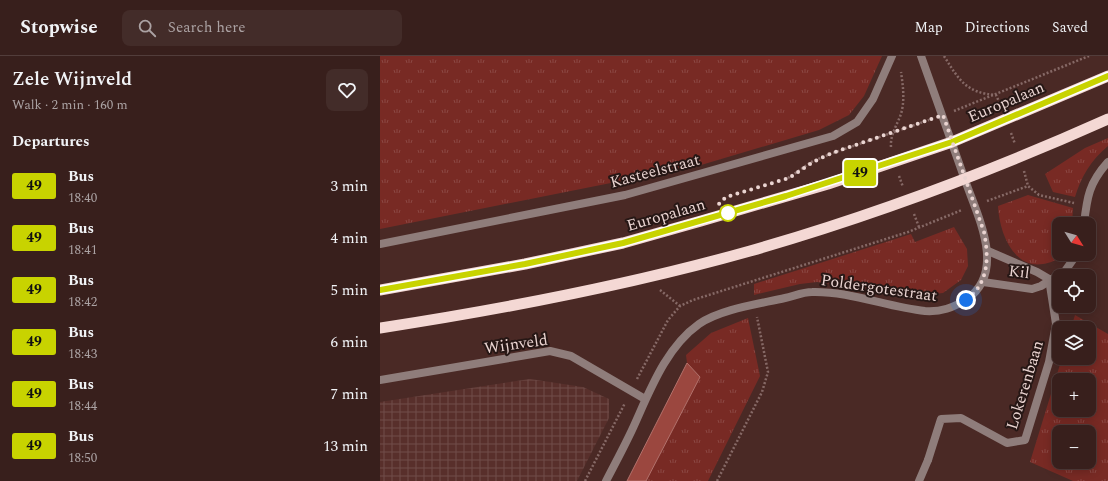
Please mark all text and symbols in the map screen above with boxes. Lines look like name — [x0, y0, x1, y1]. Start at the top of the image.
search box — [122, 10, 402, 46]
text: Stopwise — [20, 13, 98, 42]
text: Search here — [168, 16, 245, 39]
icon: search — [136, 17, 158, 39]
text: Map — [915, 17, 943, 38]
text: Directions — [965, 17, 1030, 38]
text: Saved — [1052, 17, 1088, 38]
text: Zele Wijnveld — [12, 65, 132, 94]
button: heart — [326, 69, 368, 111]
street label: Europalaan — [964, 75, 1048, 129]
text: Walk · 2 min · 160 m — [12, 95, 128, 115]
text: Departures — [12, 130, 90, 153]
street label: Kasteelstraat — [607, 147, 703, 195]
line badge: 49 — [842, 160, 878, 186]
text: 49 — [852, 162, 868, 183]
text: Bus — [68, 165, 94, 188]
text: 49 — [26, 175, 42, 196]
text: 3 min — [330, 175, 368, 198]
text: 18:40 — [68, 188, 97, 208]
street label: Europalaan — [624, 192, 708, 238]
unlabelled marker — [719, 204, 737, 222]
text: Bus — [68, 217, 94, 240]
north arrow — [1052, 217, 1096, 261]
map controls — [1052, 217, 1096, 469]
text: 49 — [26, 227, 42, 248]
text: 4 min — [330, 227, 368, 250]
text: 18:41 — [68, 240, 97, 260]
street label: Kil — [1007, 259, 1031, 285]
street label: Poldergotestraat — [819, 268, 939, 308]
text: Bus — [68, 269, 94, 292]
button: locate — [1052, 269, 1096, 313]
text: 49 — [26, 279, 42, 300]
text: 5 min — [330, 279, 368, 302]
your location — [956, 290, 976, 310]
text: 18:42 — [68, 292, 97, 312]
text: Bus — [68, 321, 94, 344]
button: layers — [1052, 321, 1096, 365]
street label: Wijnveld — [483, 328, 549, 360]
text: 49 — [26, 331, 42, 352]
text: 6 min — [330, 331, 368, 354]
street label: Lokerenbaan — [1000, 337, 1050, 433]
text: 18:43 — [68, 344, 97, 364]
text: Bus — [68, 373, 94, 396]
button: + — [1052, 373, 1096, 417]
text: 49 — [26, 383, 42, 404]
text: 7 min — [330, 383, 368, 406]
text: 18:44 — [68, 396, 97, 416]
text: Bus — [68, 425, 94, 448]
button: − — [1052, 425, 1096, 469]
text: 49 — [26, 435, 42, 456]
text: 13 min — [323, 435, 368, 458]
text: 18:50 — [68, 448, 97, 468]

